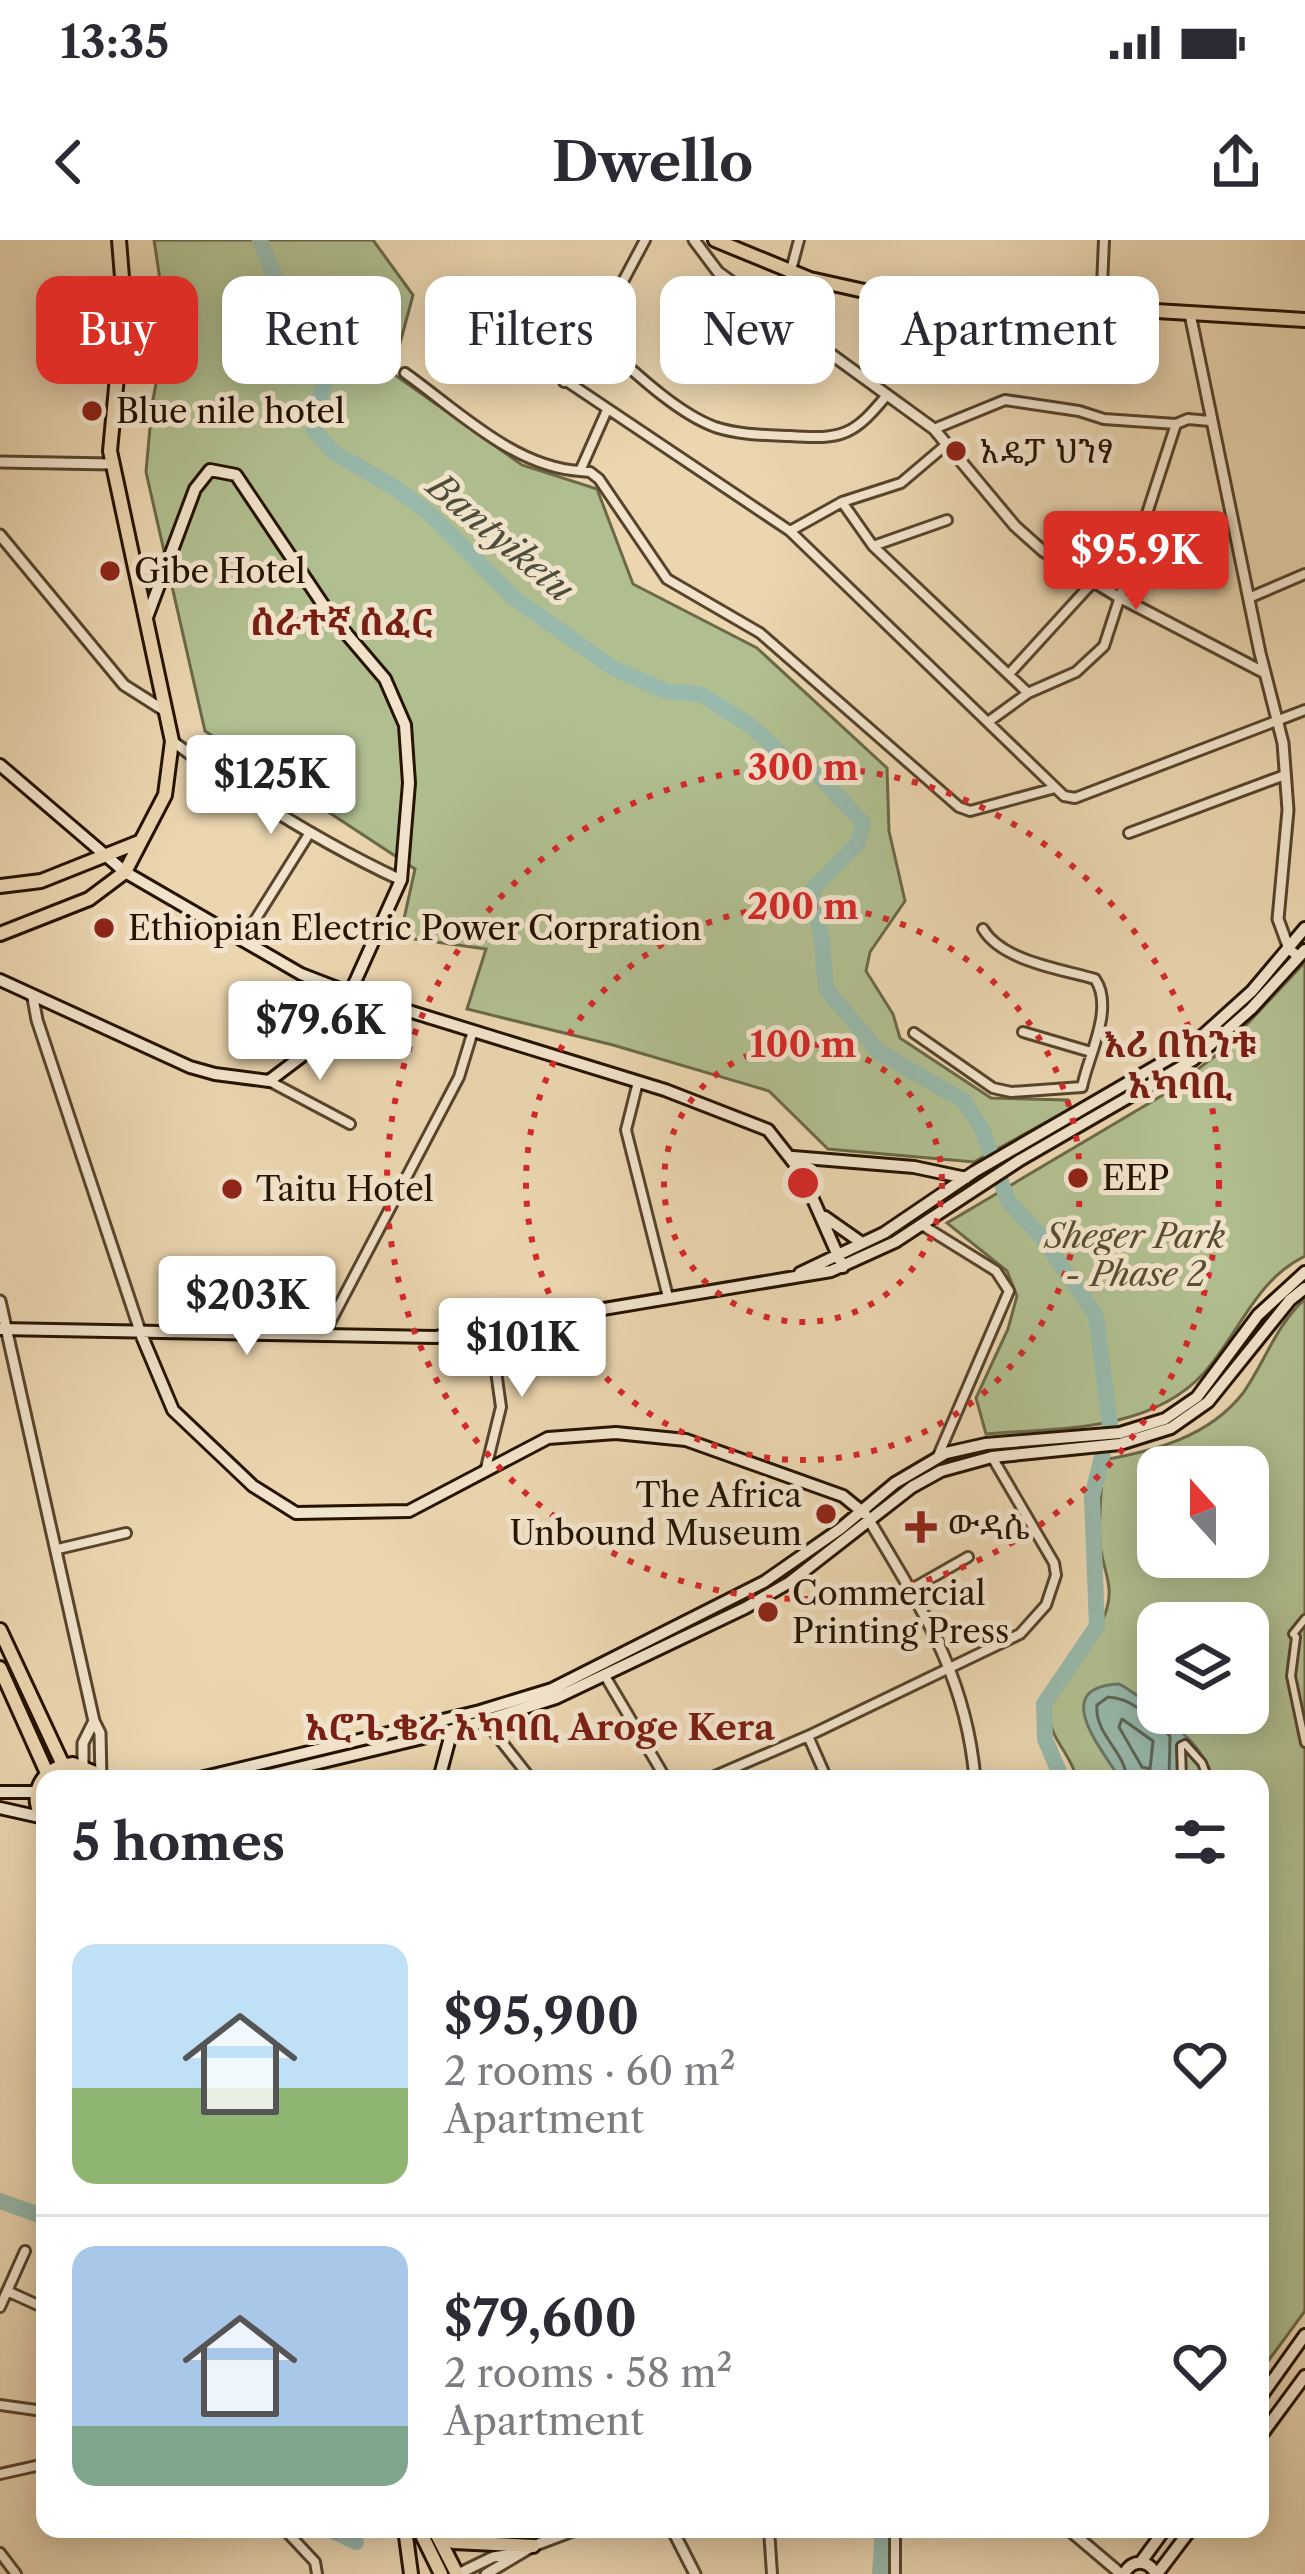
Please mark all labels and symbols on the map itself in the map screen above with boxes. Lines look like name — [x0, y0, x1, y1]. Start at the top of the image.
place label: Blue nile hotel — [116, 391, 345, 432]
marker: Blue nile hotel — [79, 398, 105, 424]
place label: አዴፓ ህንፃ — [980, 431, 1113, 472]
marker: አዴፓ ህንፃ — [943, 438, 969, 464]
water label: Bantyiketu — [417, 462, 584, 611]
pin: $95.9K — [1038, 511, 1234, 613]
place label: Gibe Hotel — [134, 551, 306, 592]
marker: Gibe Hotel — [97, 558, 123, 584]
district label: ሰራተኛ ሰፈር — [251, 600, 433, 644]
pin: $125K — [187, 735, 355, 837]
text: 300 m — [747, 745, 859, 789]
text: 200 m — [747, 884, 859, 928]
place label: Ethiopian Electric Power Corpration — [128, 908, 702, 949]
marker: Ethiopian Electric Power Corpration — [91, 915, 117, 941]
pin: $79.6K — [222, 981, 418, 1083]
text: 100 m — [750, 1022, 856, 1066]
district label: እሪ በከንቱ አካባቢ — [1104, 1022, 1256, 1107]
place label: EEP — [1102, 1158, 1169, 1199]
centre of rings — [782, 1162, 824, 1204]
marker: EEP — [1065, 1165, 1091, 1191]
place label: Taitu Hotel — [256, 1169, 434, 1210]
marker: Taitu Hotel — [219, 1176, 245, 1202]
park label: Sheger Park - Phase 2 — [1043, 1216, 1225, 1295]
pin: $203K — [163, 1256, 331, 1358]
pin: $101K — [438, 1298, 606, 1400]
north arrow — [1137, 1446, 1269, 1578]
place label: The Africa Unbound Museum — [510, 1475, 803, 1554]
marker: The Africa Unbound Museum — [813, 1501, 839, 1527]
place label: ውዳሴ — [948, 1507, 1030, 1548]
marker: ውዳሴ — [905, 1511, 937, 1543]
place label: Commercial Printing Press — [792, 1573, 1009, 1652]
marker: Commercial Printing Press — [755, 1599, 781, 1625]
district label: አሮጌ ቄራ አካባቢ Aroge Kera — [305, 1705, 776, 1749]

